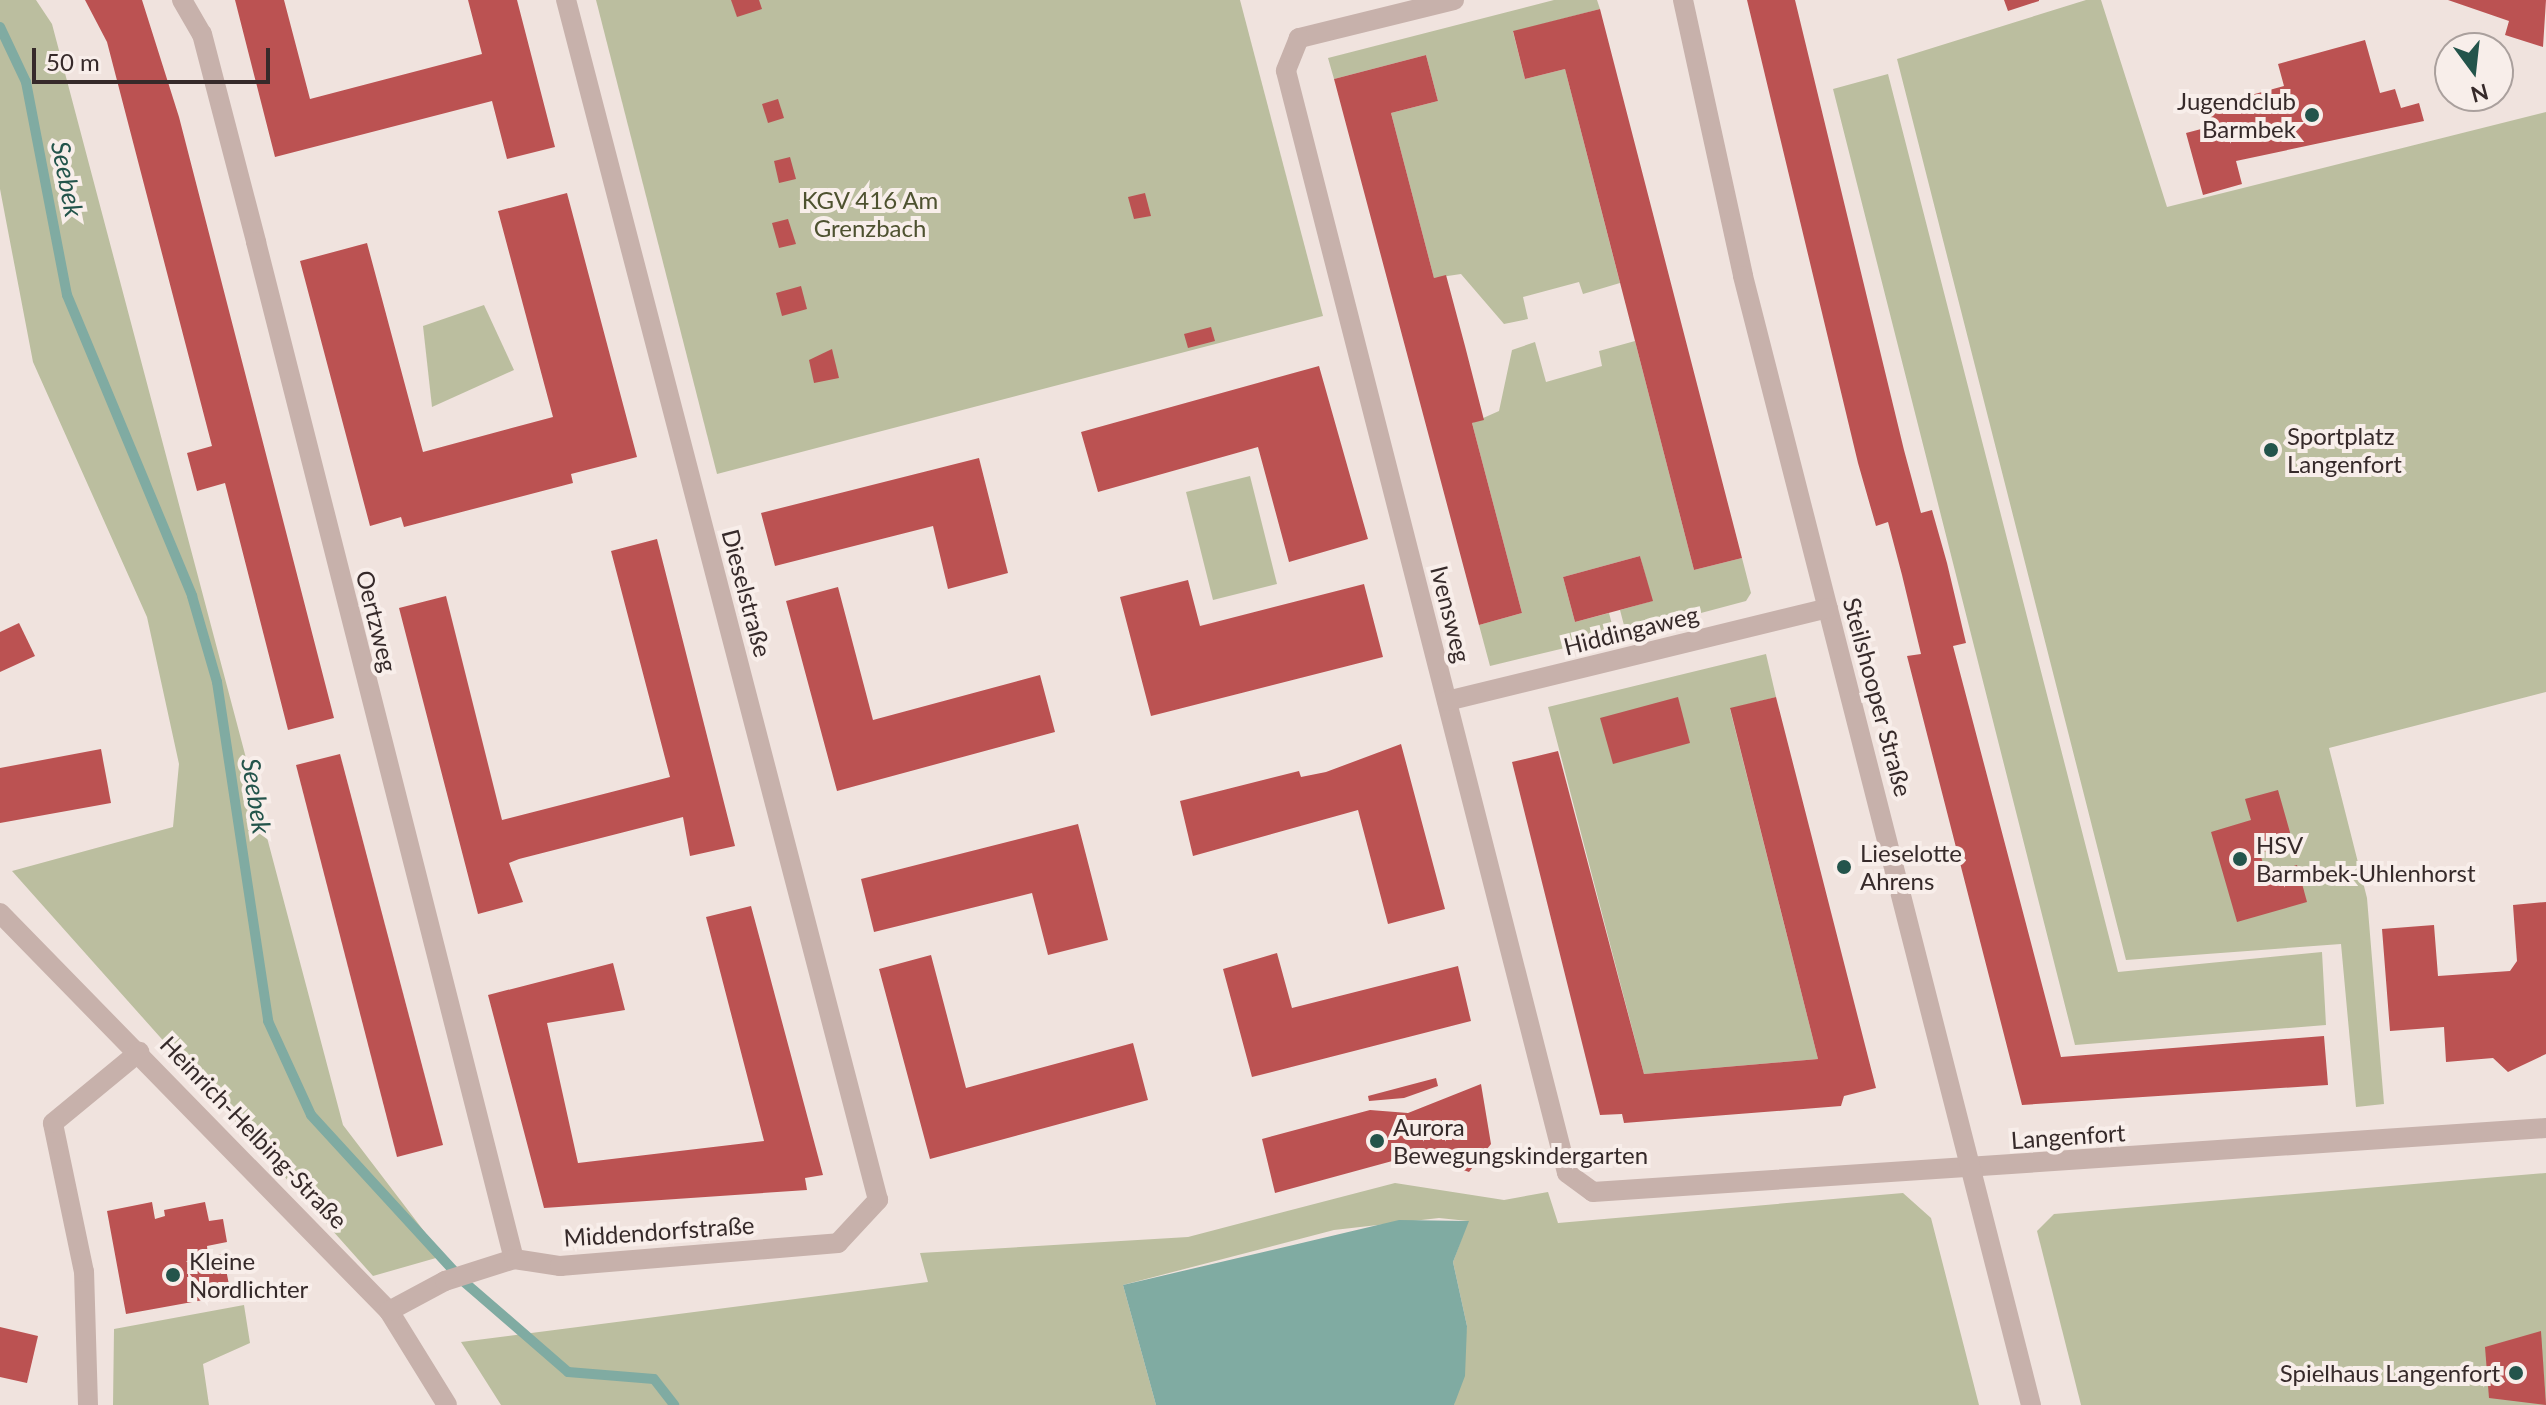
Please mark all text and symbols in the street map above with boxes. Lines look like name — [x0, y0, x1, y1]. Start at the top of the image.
scale bar — [36, 32, 274, 82]
north arrow — [2434, 32, 2514, 112]
text: 50 m — [46, 47, 100, 76]
text: N — [2468, 78, 2492, 109]
place label: Jugendclub Barmbek — [2177, 87, 2296, 143]
marker: Jugendclub Barmbek — [2303, 106, 2321, 124]
water label: Seebek — [44, 138, 90, 220]
park label: KGV 416 Am Grenzbach — [801, 186, 939, 242]
place label: Sportplatz Langenfort — [2287, 422, 2402, 478]
marker: Sportplatz Langenfort — [2262, 441, 2280, 459]
street label: Dieselstraße — [716, 526, 778, 660]
street label: Ivensweg — [1425, 563, 1477, 665]
street label: Oertzweg — [350, 567, 404, 675]
street label: Steilshooper Straße — [1838, 594, 1918, 800]
street label: Hiddingaweg — [1561, 599, 1701, 661]
water label: Seebek — [235, 756, 277, 836]
place label: HSV Barmbek-Uhlenhorst — [2256, 831, 2476, 887]
place label: Lieselotte Ahrens — [1860, 839, 1962, 895]
marker: HSV Barmbek-Uhlenhorst — [2231, 850, 2249, 868]
marker: Lieselotte Ahrens — [1835, 858, 1853, 876]
street label: Heinrich-Helbing-Straße — [155, 1030, 353, 1234]
place label: Aurora Bewegungskindergarten — [1393, 1113, 1648, 1169]
street label: Langenfort — [2010, 1118, 2126, 1154]
marker: Aurora Bewegungskindergarten — [1368, 1132, 1386, 1150]
street label: Middendorfstraße — [563, 1210, 755, 1252]
place label: Kleine Nordlichter — [189, 1247, 308, 1303]
marker: Kleine Nordlichter — [164, 1266, 182, 1284]
place label: Spielhaus Langenfort — [2280, 1359, 2500, 1387]
marker: Spielhaus Langenfort — [2507, 1364, 2525, 1382]

